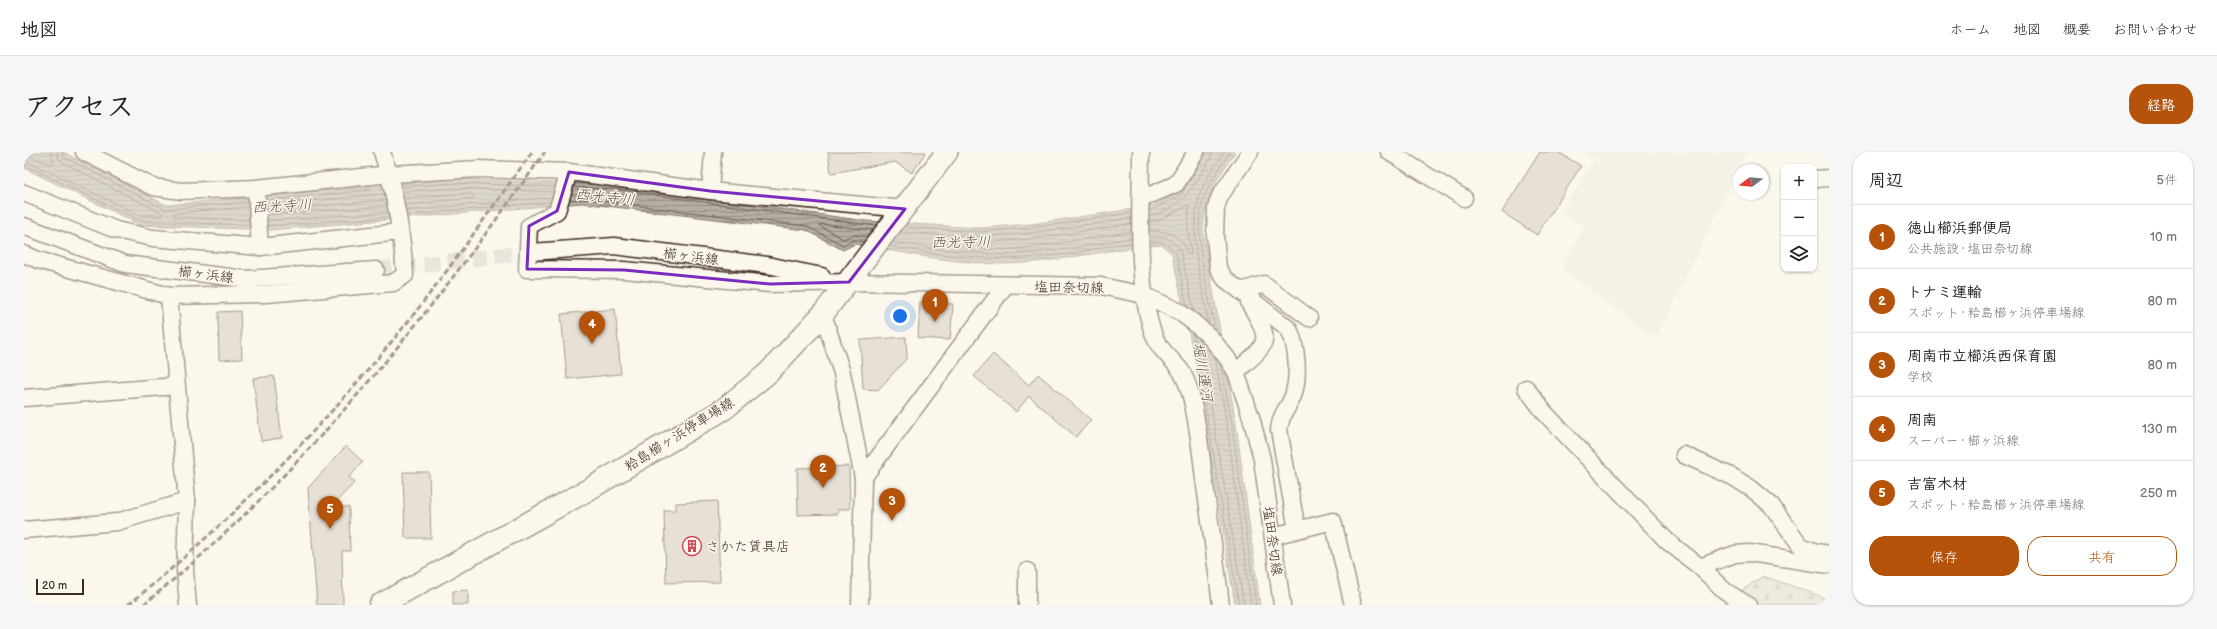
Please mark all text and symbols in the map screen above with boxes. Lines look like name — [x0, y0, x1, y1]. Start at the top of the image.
text: 地図 — [20, 19, 58, 42]
text: ホーム — [1950, 21, 1991, 38]
text: 地図 — [2013, 21, 2041, 38]
text: 概要 — [2063, 21, 2091, 38]
text: お問い合わせ — [2113, 21, 2197, 38]
button: 経路 — [2129, 84, 2193, 124]
text: アクセス — [24, 91, 134, 124]
north arrow — [1733, 164, 1769, 200]
map controls — [1781, 164, 1817, 272]
button: + — [1781, 164, 1817, 200]
text: 周辺 — [1869, 171, 1903, 191]
text: 5件 — [2157, 172, 2177, 188]
water label: 西光寺川 — [574, 185, 636, 210]
water label: 西光寺川 — [252, 195, 312, 218]
button: − — [1781, 200, 1817, 236]
text: 徳山櫛浜郵便局 — [1907, 219, 2012, 238]
text: 1 — [1879, 229, 1885, 245]
text: 10 m — [2150, 229, 2177, 245]
water label: 西光寺川 — [931, 232, 991, 253]
button: layers — [1781, 236, 1817, 272]
text: 公共施設 · 塩田奈切線 — [1907, 241, 2032, 257]
street label: 櫛ヶ浜線 — [662, 245, 720, 268]
street label: 櫛ヶ浜線 — [177, 263, 235, 286]
street label: 塩田奈切線 — [1034, 278, 1104, 297]
text: トナミ運輸 — [1907, 283, 1982, 302]
pin: 1 — [922, 289, 948, 322]
text: 2 — [1878, 293, 1886, 309]
text: 80 m — [2148, 293, 2177, 309]
text: スポット · 粭島櫛ヶ浜停車場線 — [1907, 305, 2084, 321]
your location — [890, 306, 910, 326]
pin: 4 — [579, 311, 605, 344]
water label: 堀川運河 — [1188, 341, 1217, 405]
text: 周南市立櫛浜西保育園 — [1907, 347, 2057, 366]
text: 3 — [1878, 357, 1886, 373]
text: 80 m — [2148, 357, 2177, 373]
text: 学校 — [1907, 369, 1933, 385]
street label: 粭島櫛ヶ浜停車場線 — [621, 394, 737, 475]
text: 周南 — [1907, 411, 1937, 430]
text: 4 — [1878, 421, 1886, 437]
text: 130 m — [2142, 421, 2177, 437]
text: スーパー · 櫛ヶ浜線 — [1907, 433, 2019, 449]
pin: 2 — [810, 455, 836, 488]
text: 吉富木材 — [1907, 475, 1967, 494]
text: 5 — [1878, 485, 1886, 501]
text: 250 m — [2140, 485, 2177, 501]
pin: 3 — [879, 488, 905, 521]
pin: 5 — [317, 496, 343, 529]
text: スポット · 粭島櫛ヶ浜停車場線 — [1907, 497, 2084, 513]
street label: 塩田奈切線 — [1259, 505, 1286, 577]
building icon: さかた賃具店 — [681, 535, 703, 557]
button: 保存 — [1869, 536, 2019, 576]
button: 共有 — [2027, 536, 2177, 576]
place label: さかた賃具店 — [706, 538, 790, 555]
scale bar — [36, 577, 84, 596]
text: 20 m — [42, 579, 67, 592]

